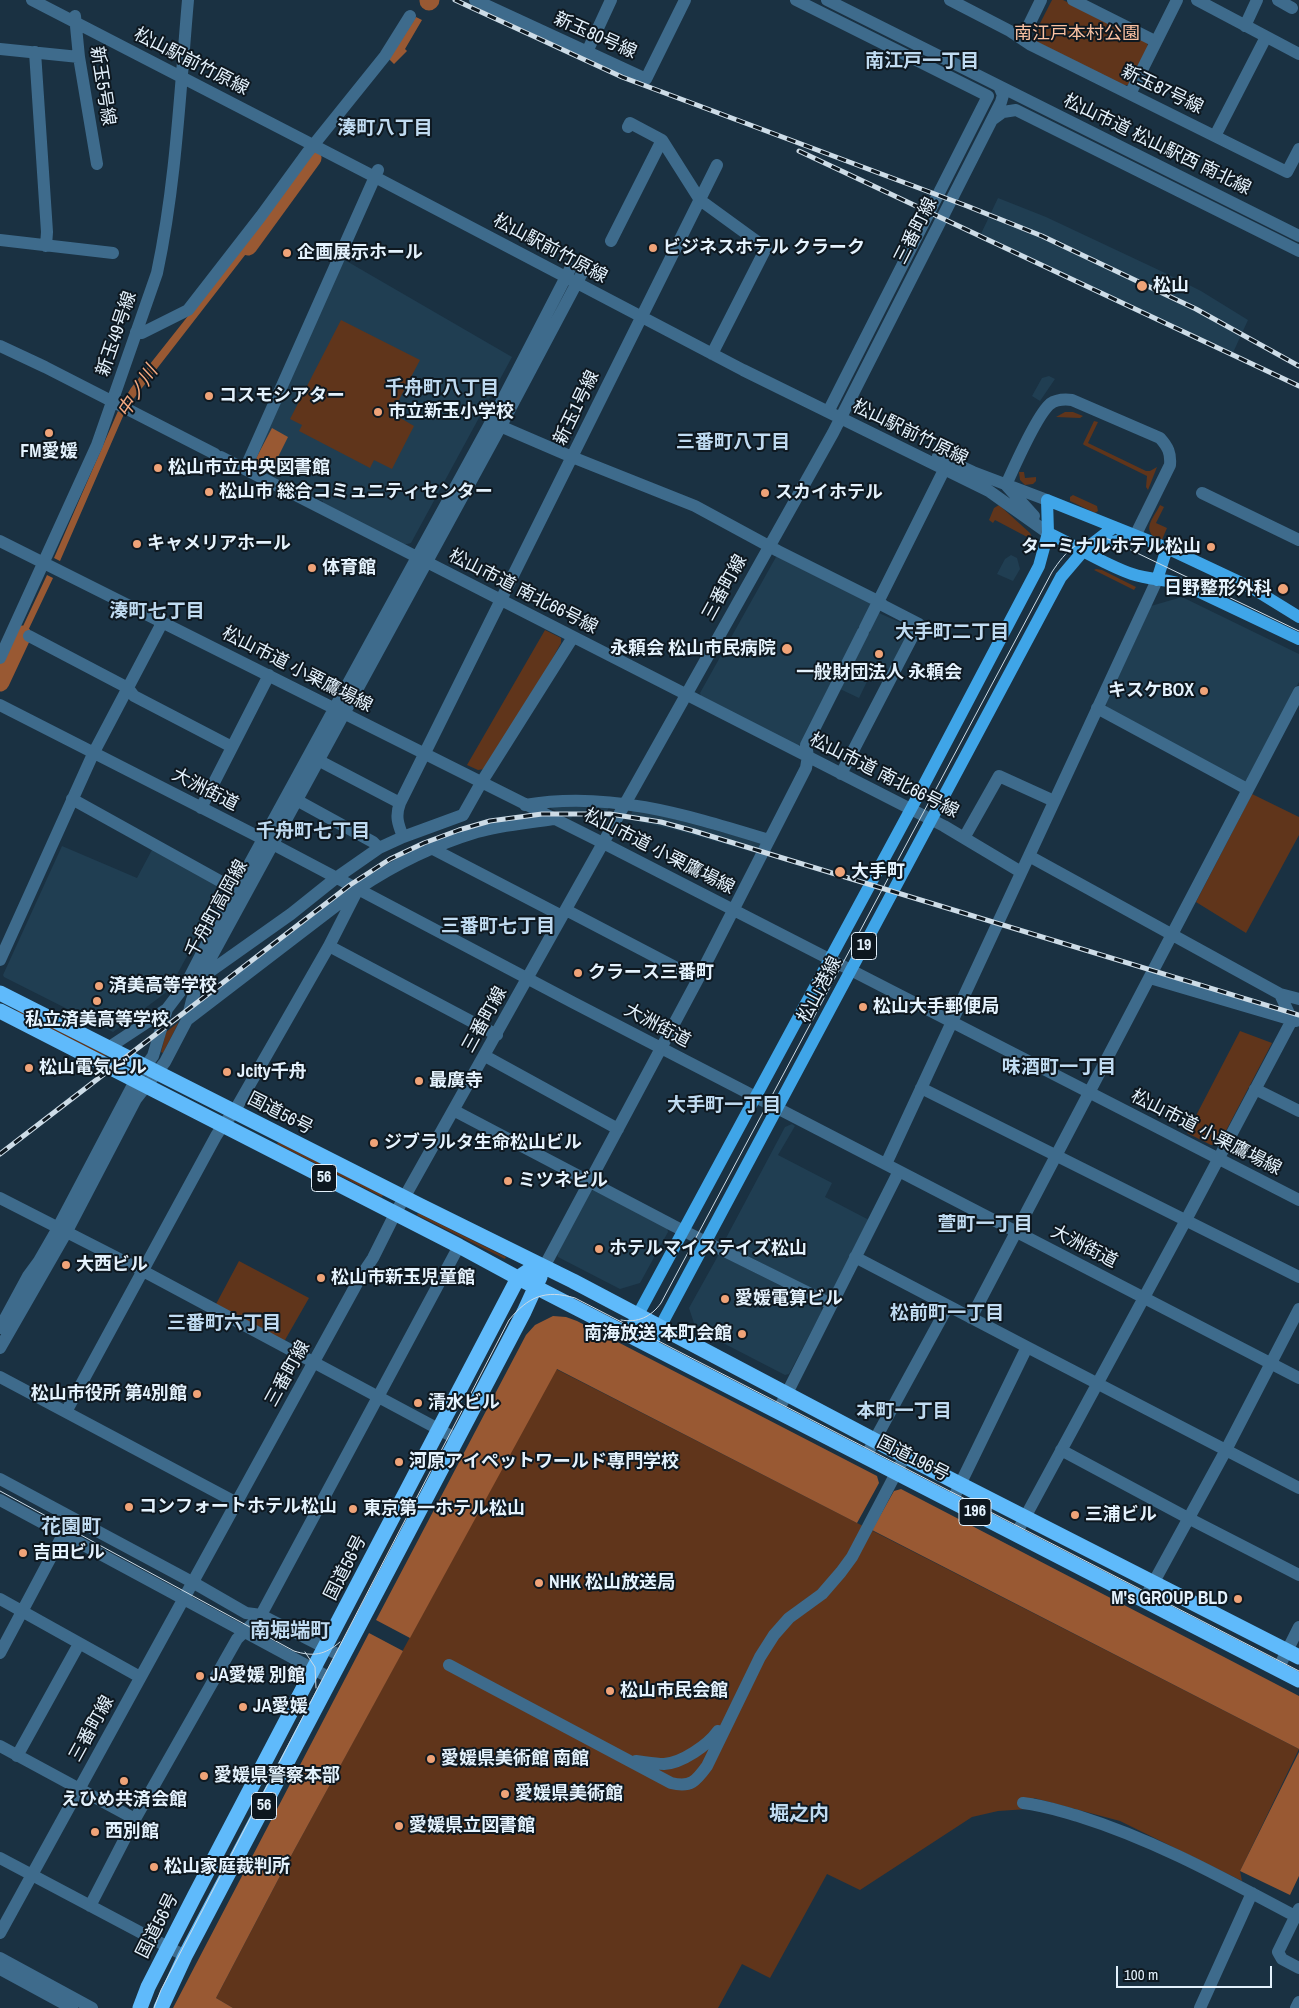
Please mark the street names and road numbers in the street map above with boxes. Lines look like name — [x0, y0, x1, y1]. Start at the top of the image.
street label: 新玉80号線 — [550, 8, 640, 64]
street label: 松山駅前竹原線 — [130, 24, 252, 100]
street label: 新玉5号線 — [85, 45, 119, 127]
street label: 新玉87号線 — [1118, 61, 1206, 119]
street label: 松山市道 松山駅西 南北線 — [1060, 90, 1254, 200]
street label: 三番町線 — [890, 194, 942, 268]
street label: 松山駅前竹原線 — [489, 210, 611, 288]
street label: 新玉49号線 — [92, 289, 142, 379]
street label: 新玉1号線 — [550, 367, 604, 449]
street label: 松山駅前竹原線 — [849, 396, 971, 470]
street label: 松山市道 南北66号線 — [445, 545, 601, 639]
street label: 三番町線 — [698, 551, 752, 625]
street label: 松山市道 小栗鷹場線 — [218, 623, 376, 717]
street label: 松山市道 南北66号線 — [806, 729, 962, 823]
street label: 大洲街道 — [168, 764, 242, 816]
street label: 松山市道 小栗鷹場線 — [580, 805, 738, 899]
street label: 千舟町高岡線 — [181, 857, 253, 961]
road number: 19 — [852, 932, 876, 959]
street label: 松山港線 — [794, 953, 846, 1027]
street label: 三番町線 — [458, 983, 512, 1057]
street label: 大洲街道 — [620, 1000, 694, 1052]
street label: 松山市道 小栗鷹場線 — [1127, 1086, 1285, 1180]
street label: 国道56号 — [244, 1088, 316, 1140]
road number: 56 — [312, 1164, 336, 1192]
street label: 大洲街道 — [1047, 1221, 1121, 1273]
street label: 三番町線 — [261, 1337, 315, 1411]
street label: 国道196号 — [873, 1432, 953, 1486]
road number: 196 — [959, 1498, 991, 1525]
street label: 国道56号 — [320, 1532, 372, 1604]
street label: 三番町線 — [65, 1692, 119, 1766]
road number: 56 — [252, 1792, 276, 1820]
street label: 国道56号 — [132, 1890, 184, 1962]

